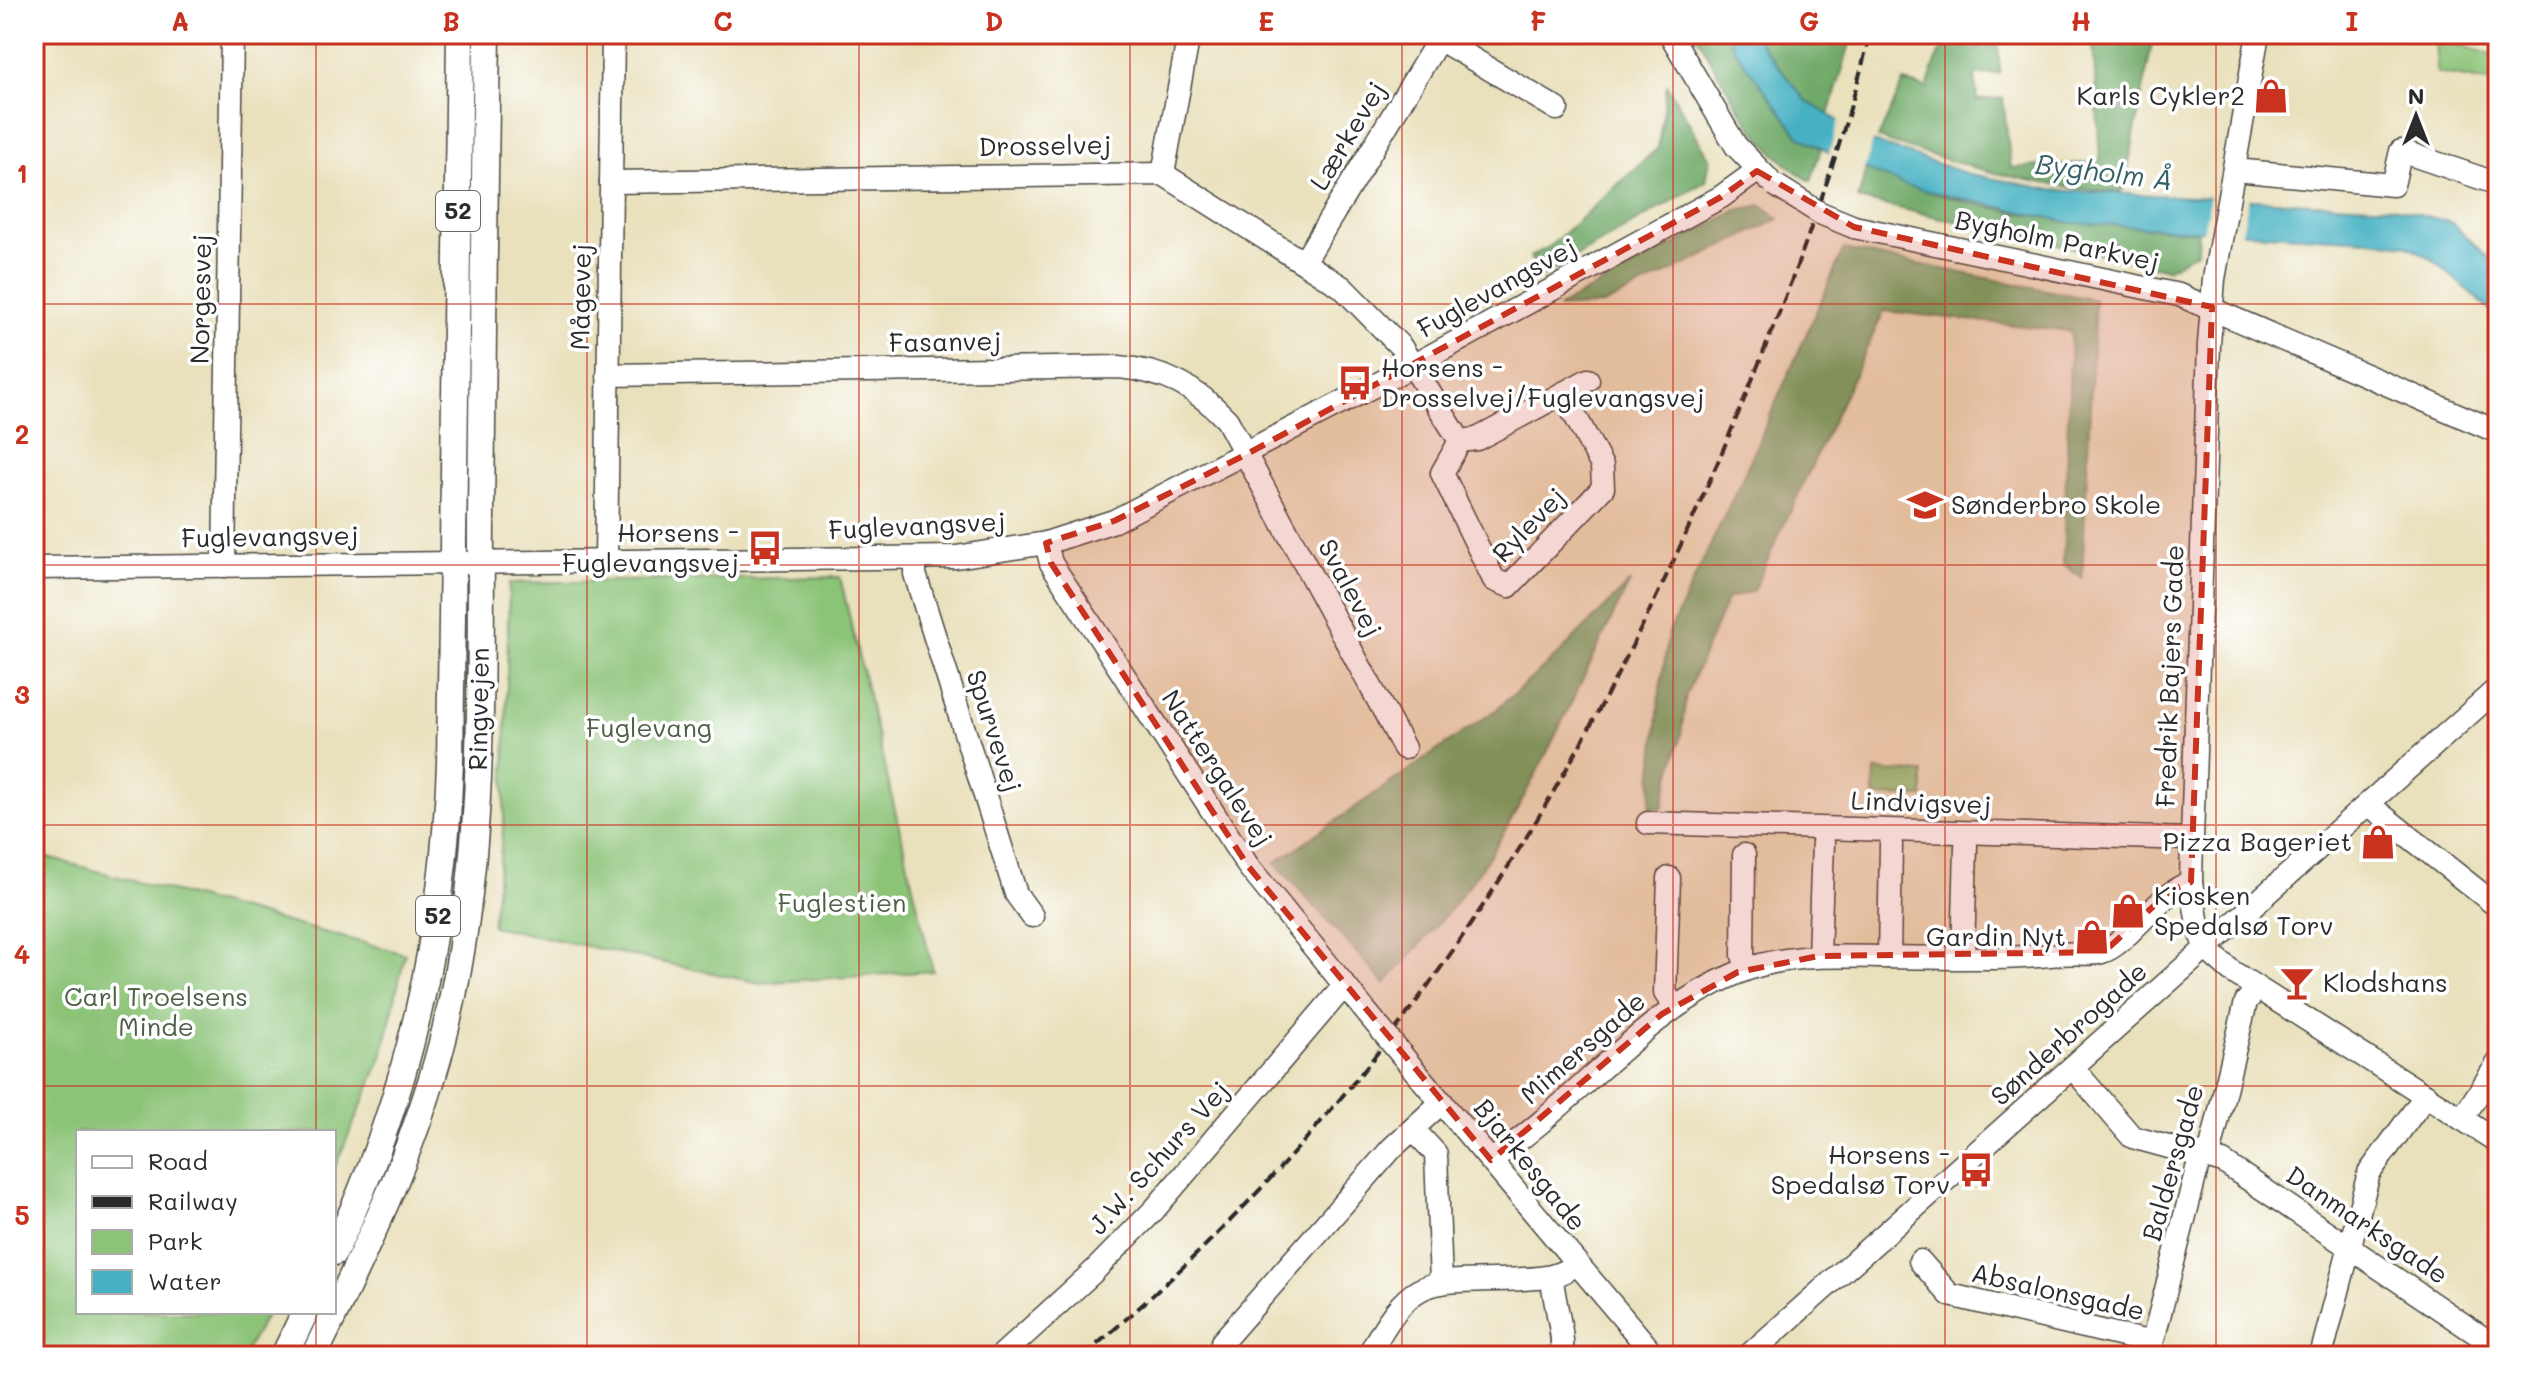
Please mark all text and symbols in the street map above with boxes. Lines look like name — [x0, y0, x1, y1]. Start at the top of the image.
text: A — [171, 4, 189, 38]
text: B — [442, 4, 460, 38]
text: C — [713, 4, 733, 38]
text: D — [985, 4, 1003, 38]
text: E — [1258, 4, 1274, 38]
text: F — [1530, 4, 1546, 38]
text: G — [1799, 4, 1819, 38]
text: H — [2071, 4, 2091, 38]
text: I — [2345, 4, 2359, 38]
street label: Lærkevej — [1301, 75, 1393, 196]
north arrow — [2376, 76, 2456, 156]
shop icon: Karls Cykler2 — [2252, 77, 2290, 115]
place label: Karls Cykler2 — [2076, 78, 2245, 112]
text: N — [2408, 81, 2424, 110]
street label: Drosselvej — [978, 127, 1112, 163]
water label: Bygholm Å — [2033, 145, 2175, 197]
text: 1 — [16, 156, 28, 190]
road number: 52 — [436, 191, 480, 231]
street label: Bygholm Parkvej — [1952, 202, 2162, 278]
street label: Fuglevangsvej — [1411, 229, 1582, 345]
street label: Norgesvej — [182, 234, 218, 364]
street label: Mågevej — [562, 243, 598, 351]
street label: Fasanvej — [888, 323, 1002, 359]
place label: Horsens - Drosselvej/Fuglevangsvej — [1381, 350, 1705, 414]
bus stop icon: Horsens - Drosselvej/Fuglevangsvej — [1336, 364, 1374, 402]
text: 2 — [15, 417, 29, 451]
street label: Rylevej — [1484, 480, 1572, 569]
school or university icon: Sønderbro Skole — [1906, 486, 1944, 524]
place label: Sønderbro Skole — [1951, 487, 2161, 521]
street label: Fuglevangsvej — [828, 503, 1006, 547]
place label: Horsens - Fuglevangsvej — [562, 515, 739, 579]
street label: Fuglevangsvej — [181, 517, 359, 555]
bus stop icon: Horsens - Fuglevangsvej — [746, 529, 784, 567]
street label: Svalevej — [1311, 533, 1391, 642]
street label: Fredrik Bajers Gade — [2147, 544, 2191, 808]
street label: Ringvejen — [460, 647, 496, 771]
street label: Spurvevej — [959, 665, 1031, 796]
text: 3 — [14, 677, 30, 711]
street label: Nattergalevej — [1155, 683, 1281, 852]
park label: Fuglevang — [586, 710, 712, 744]
street label: Lindvigsvej — [1850, 783, 1992, 821]
shop icon: Pizza Bageriet — [2359, 823, 2397, 861]
place label: Pizza Bageriet — [2163, 824, 2352, 858]
place label: Kiosken Spedalsø Torv — [2154, 878, 2333, 942]
park label: Fuglestien — [778, 885, 907, 919]
shop icon: Kiosken Spedalsø Torv — [2109, 892, 2147, 930]
road number: 52 — [416, 896, 460, 936]
shop icon: Gardin Nyt — [2073, 918, 2111, 956]
place label: Gardin Nyt — [1926, 919, 2066, 953]
text: 4 — [14, 937, 30, 971]
street label: Sønderbrogade — [1983, 954, 2154, 1113]
bar icon: Klodshans — [2278, 964, 2316, 1002]
place label: Klodshans — [2323, 965, 2448, 999]
park label: Carl Troelsens Minde — [64, 979, 248, 1043]
street label: Mimersgade — [1513, 984, 1652, 1111]
street label: J.W. Schurs Vej — [1080, 1073, 1236, 1241]
street label: Baldersgade — [2134, 1081, 2211, 1245]
street label: Bjarkesgade — [1467, 1091, 1595, 1237]
legend — [76, 1130, 336, 1314]
place label: Horsens - Spedalsø Torv — [1771, 1137, 1950, 1201]
text: Road — [148, 1145, 208, 1176]
bus stop icon: Horsens - Spedalsø Torv — [1957, 1151, 1995, 1189]
street label: Danmarksgade — [2280, 1157, 2455, 1291]
text: Railway — [148, 1185, 238, 1216]
text: 5 — [14, 1198, 30, 1232]
text: Park — [148, 1225, 202, 1256]
street label: Absalonsgade — [1969, 1255, 2148, 1327]
text: Water — [148, 1265, 222, 1296]

